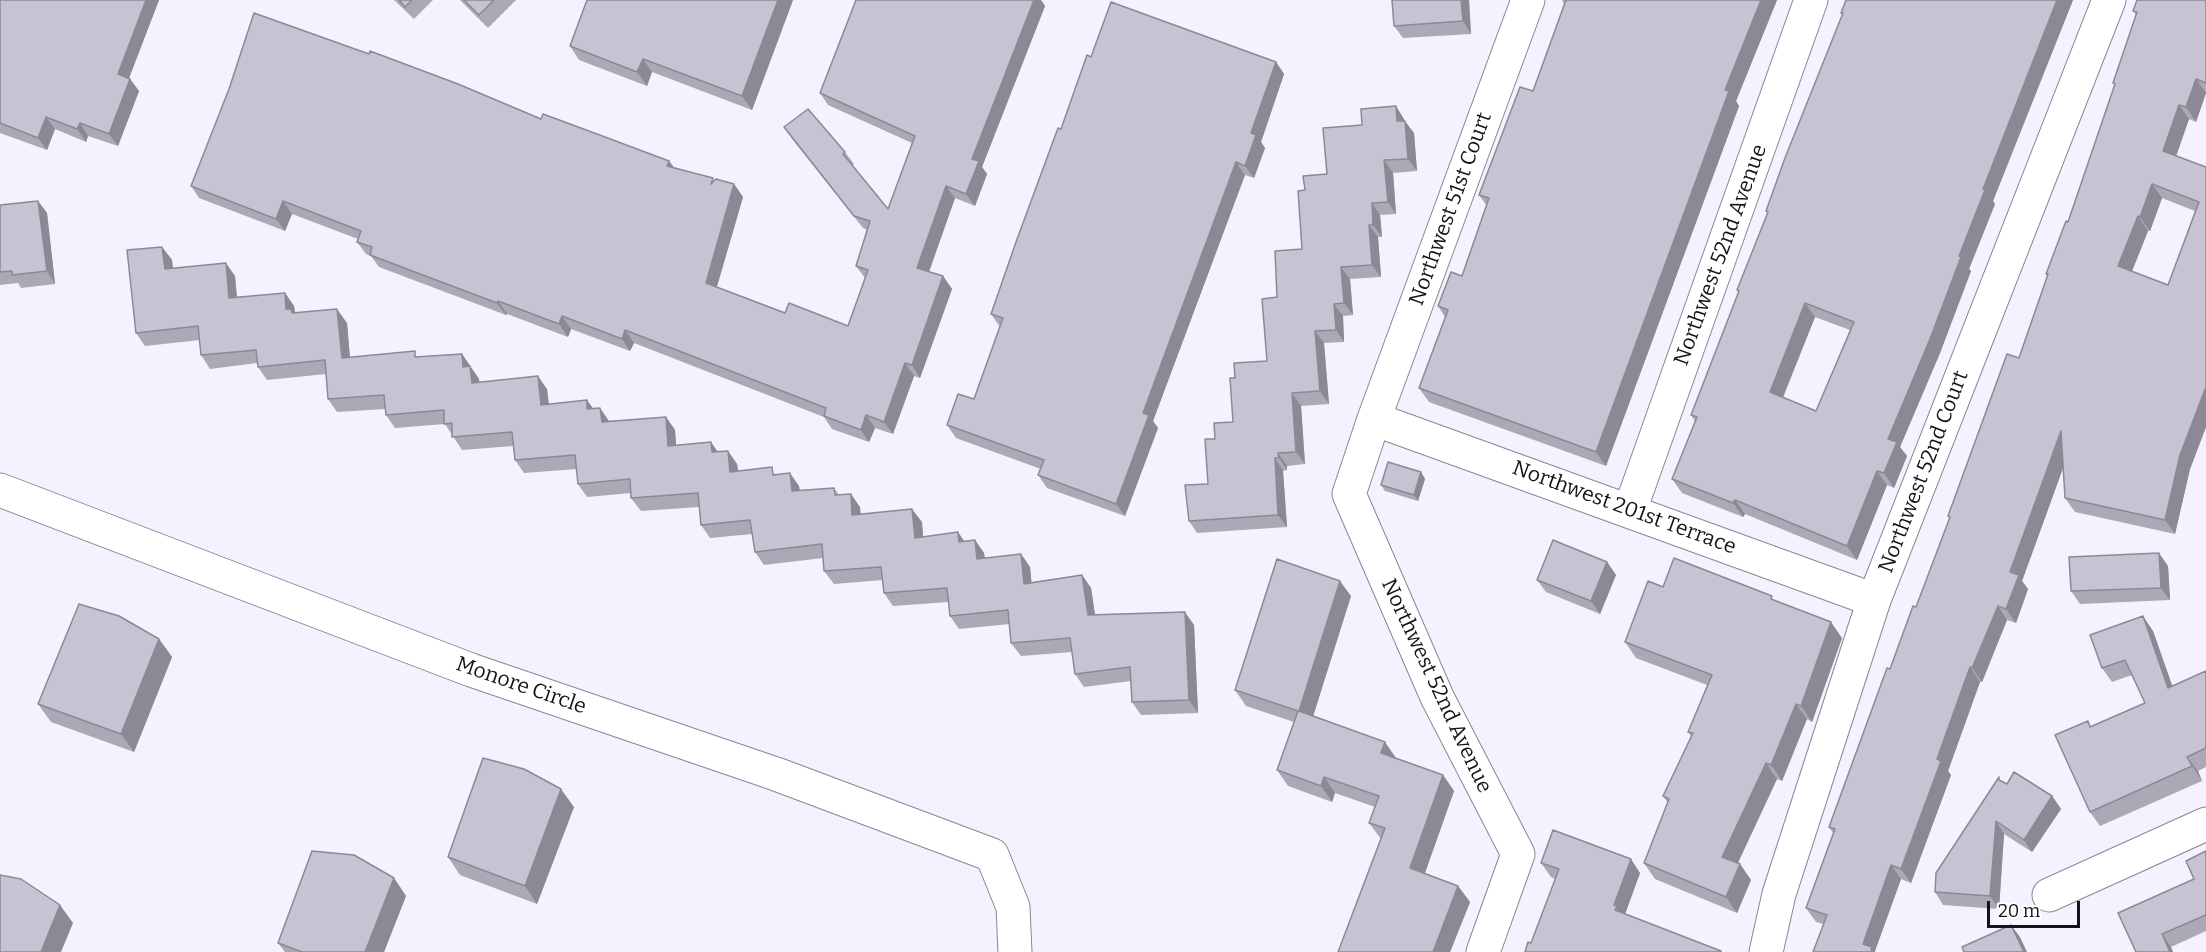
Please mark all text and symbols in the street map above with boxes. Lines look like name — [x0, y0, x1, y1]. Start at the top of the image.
street label: Northwest 51st Court — [1404, 109, 1498, 309]
street label: Northwest 52nd Avenue — [1669, 141, 1773, 369]
street label: Northwest 52nd Court — [1874, 367, 1974, 577]
street label: Northwest 201st Terrace — [1509, 456, 1739, 560]
street label: Northwest 52nd Avenue — [1375, 575, 1497, 797]
street label: Monore Circle — [453, 652, 589, 720]
scale bar — [1990, 889, 2083, 927]
text: 20 m — [1998, 900, 2040, 922]

